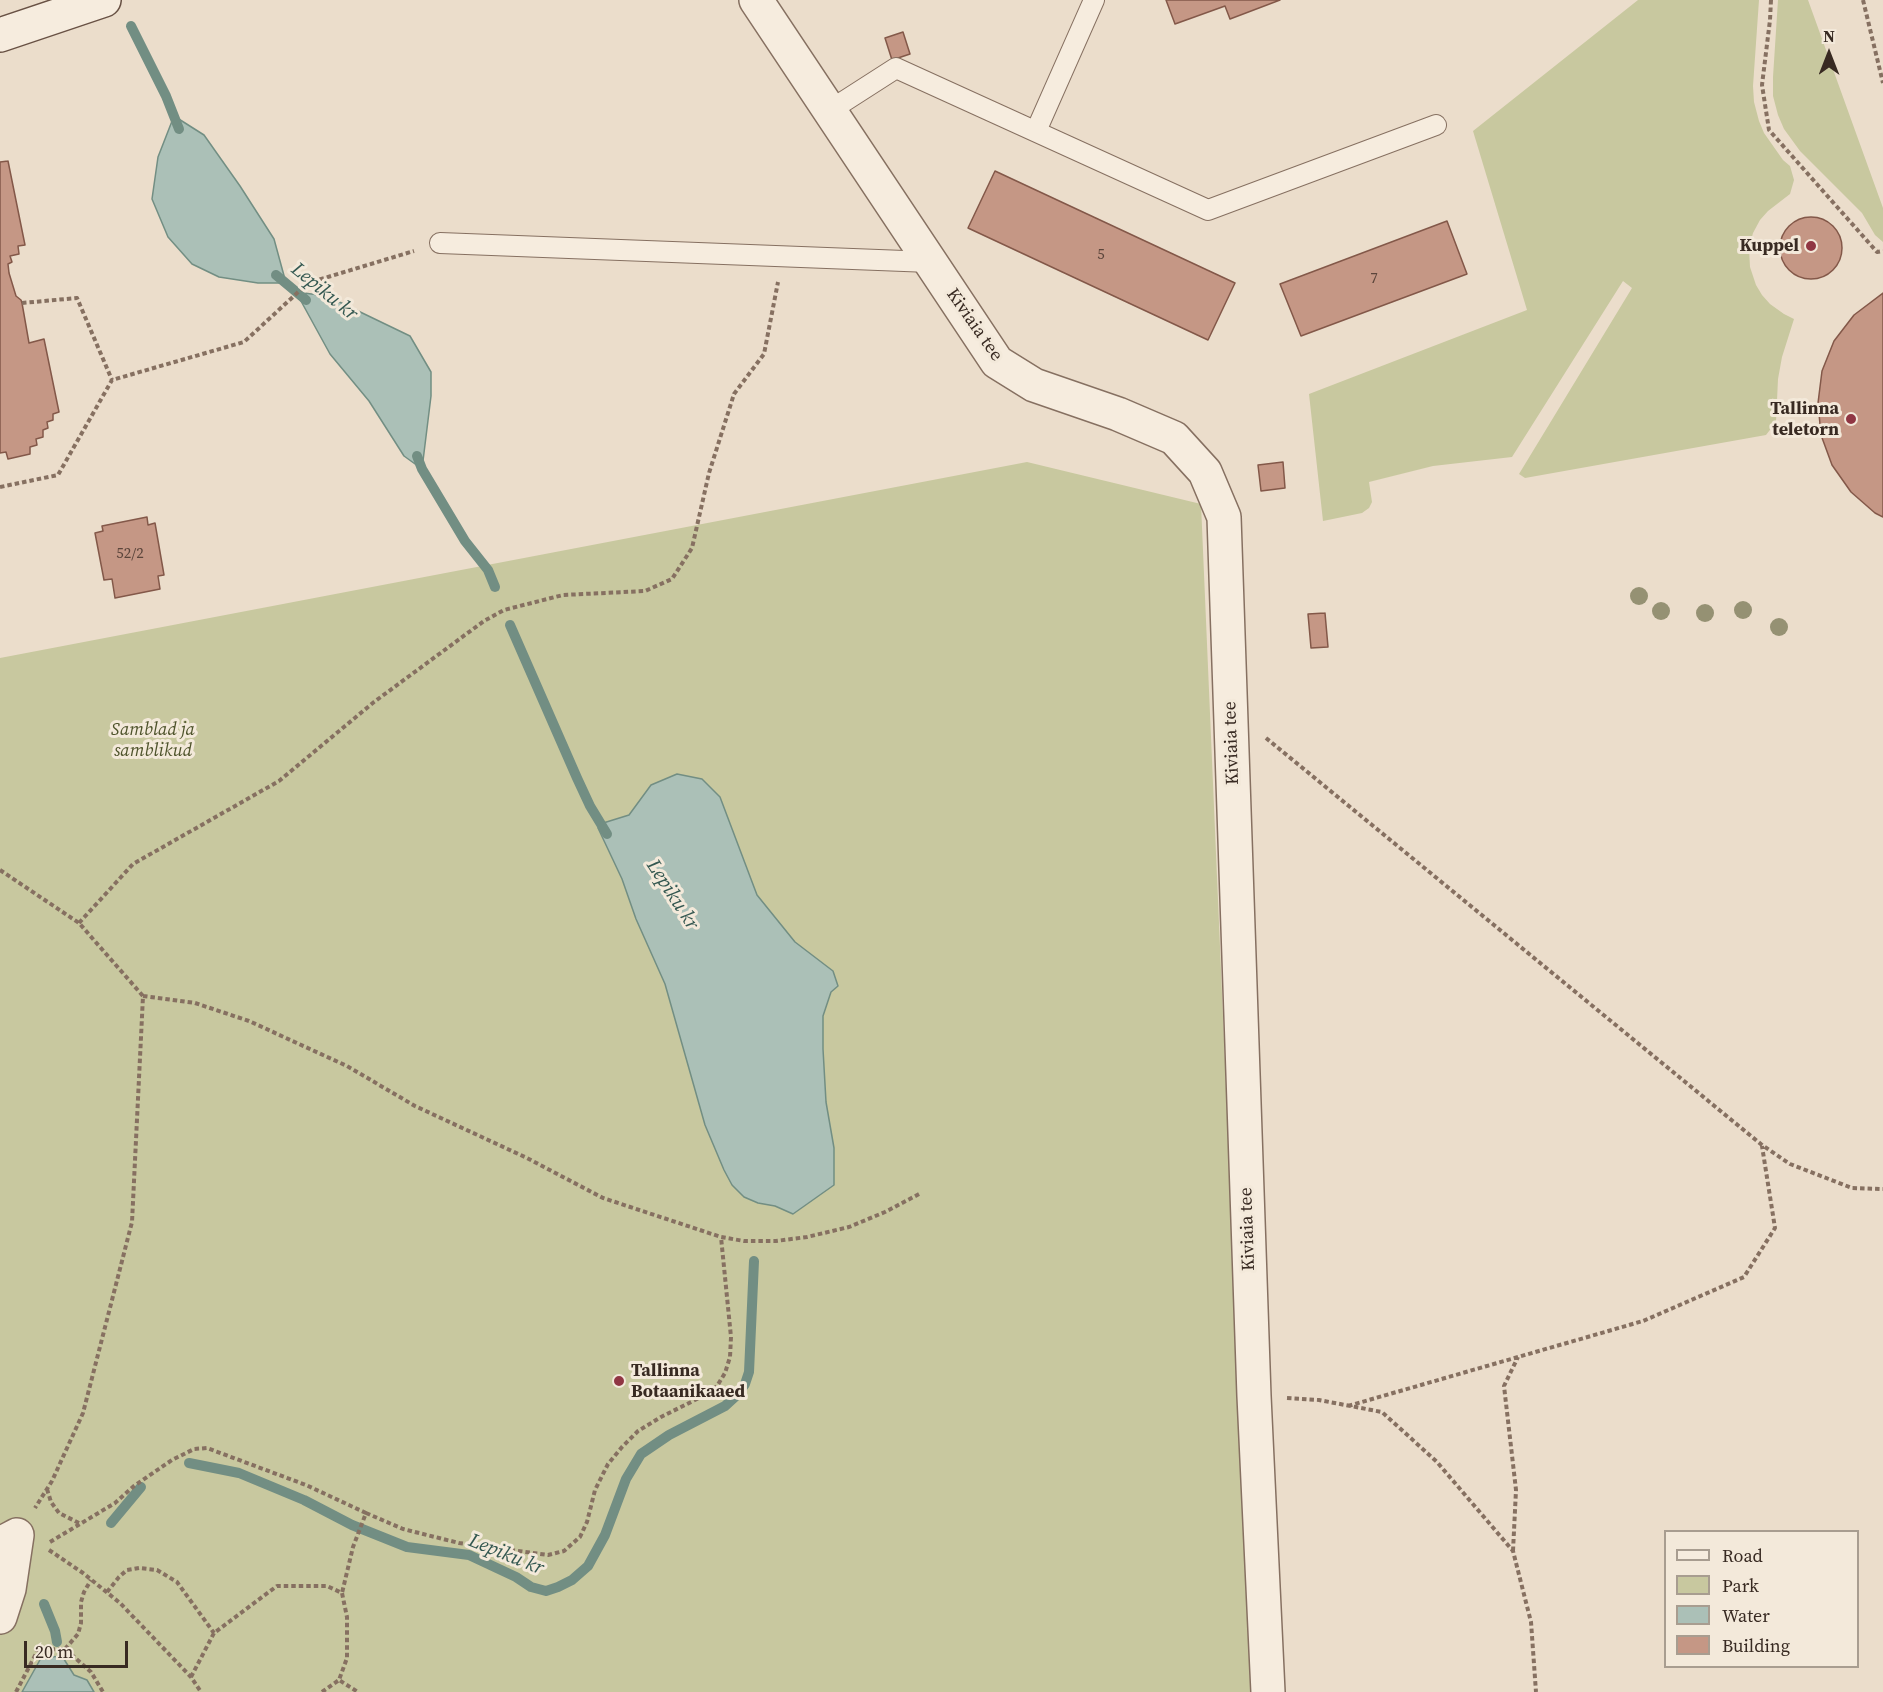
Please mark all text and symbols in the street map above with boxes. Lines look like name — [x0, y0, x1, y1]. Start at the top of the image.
north arrow — [1799, 24, 1859, 84]
text: N — [1823, 25, 1835, 47]
place label: Kuppel — [1739, 235, 1799, 257]
marker: Kuppel — [1804, 239, 1818, 253]
house number: 5 — [1097, 246, 1105, 264]
water label: Lepiku kr — [286, 258, 362, 326]
house number: 7 — [1370, 270, 1378, 288]
street label: Kiviaia tee — [941, 285, 1007, 365]
place label: Tallinna teletorn — [1770, 398, 1839, 440]
marker: Tallinna teletorn — [1844, 412, 1858, 426]
house number: 52/2 — [116, 545, 144, 563]
street label: Kiviaia tee — [1220, 701, 1244, 785]
park label: Samblad ja samblikud — [111, 719, 195, 762]
water label: Lepiku kr — [640, 855, 704, 935]
street label: Kiviaia tee — [1236, 1187, 1260, 1271]
place label: Tallinna Botaanikaaed — [631, 1360, 745, 1402]
marker: Tallinna Botaanikaaed — [612, 1374, 626, 1388]
water label: Lepiku kr — [465, 1529, 547, 1581]
legend — [1664, 1530, 1859, 1668]
text: Road — [1722, 1543, 1763, 1568]
text: Park — [1722, 1573, 1759, 1598]
text: Water — [1722, 1603, 1770, 1628]
scale bar — [27, 1629, 130, 1667]
text: Building — [1722, 1633, 1790, 1658]
text: 20 m — [35, 1639, 73, 1664]

